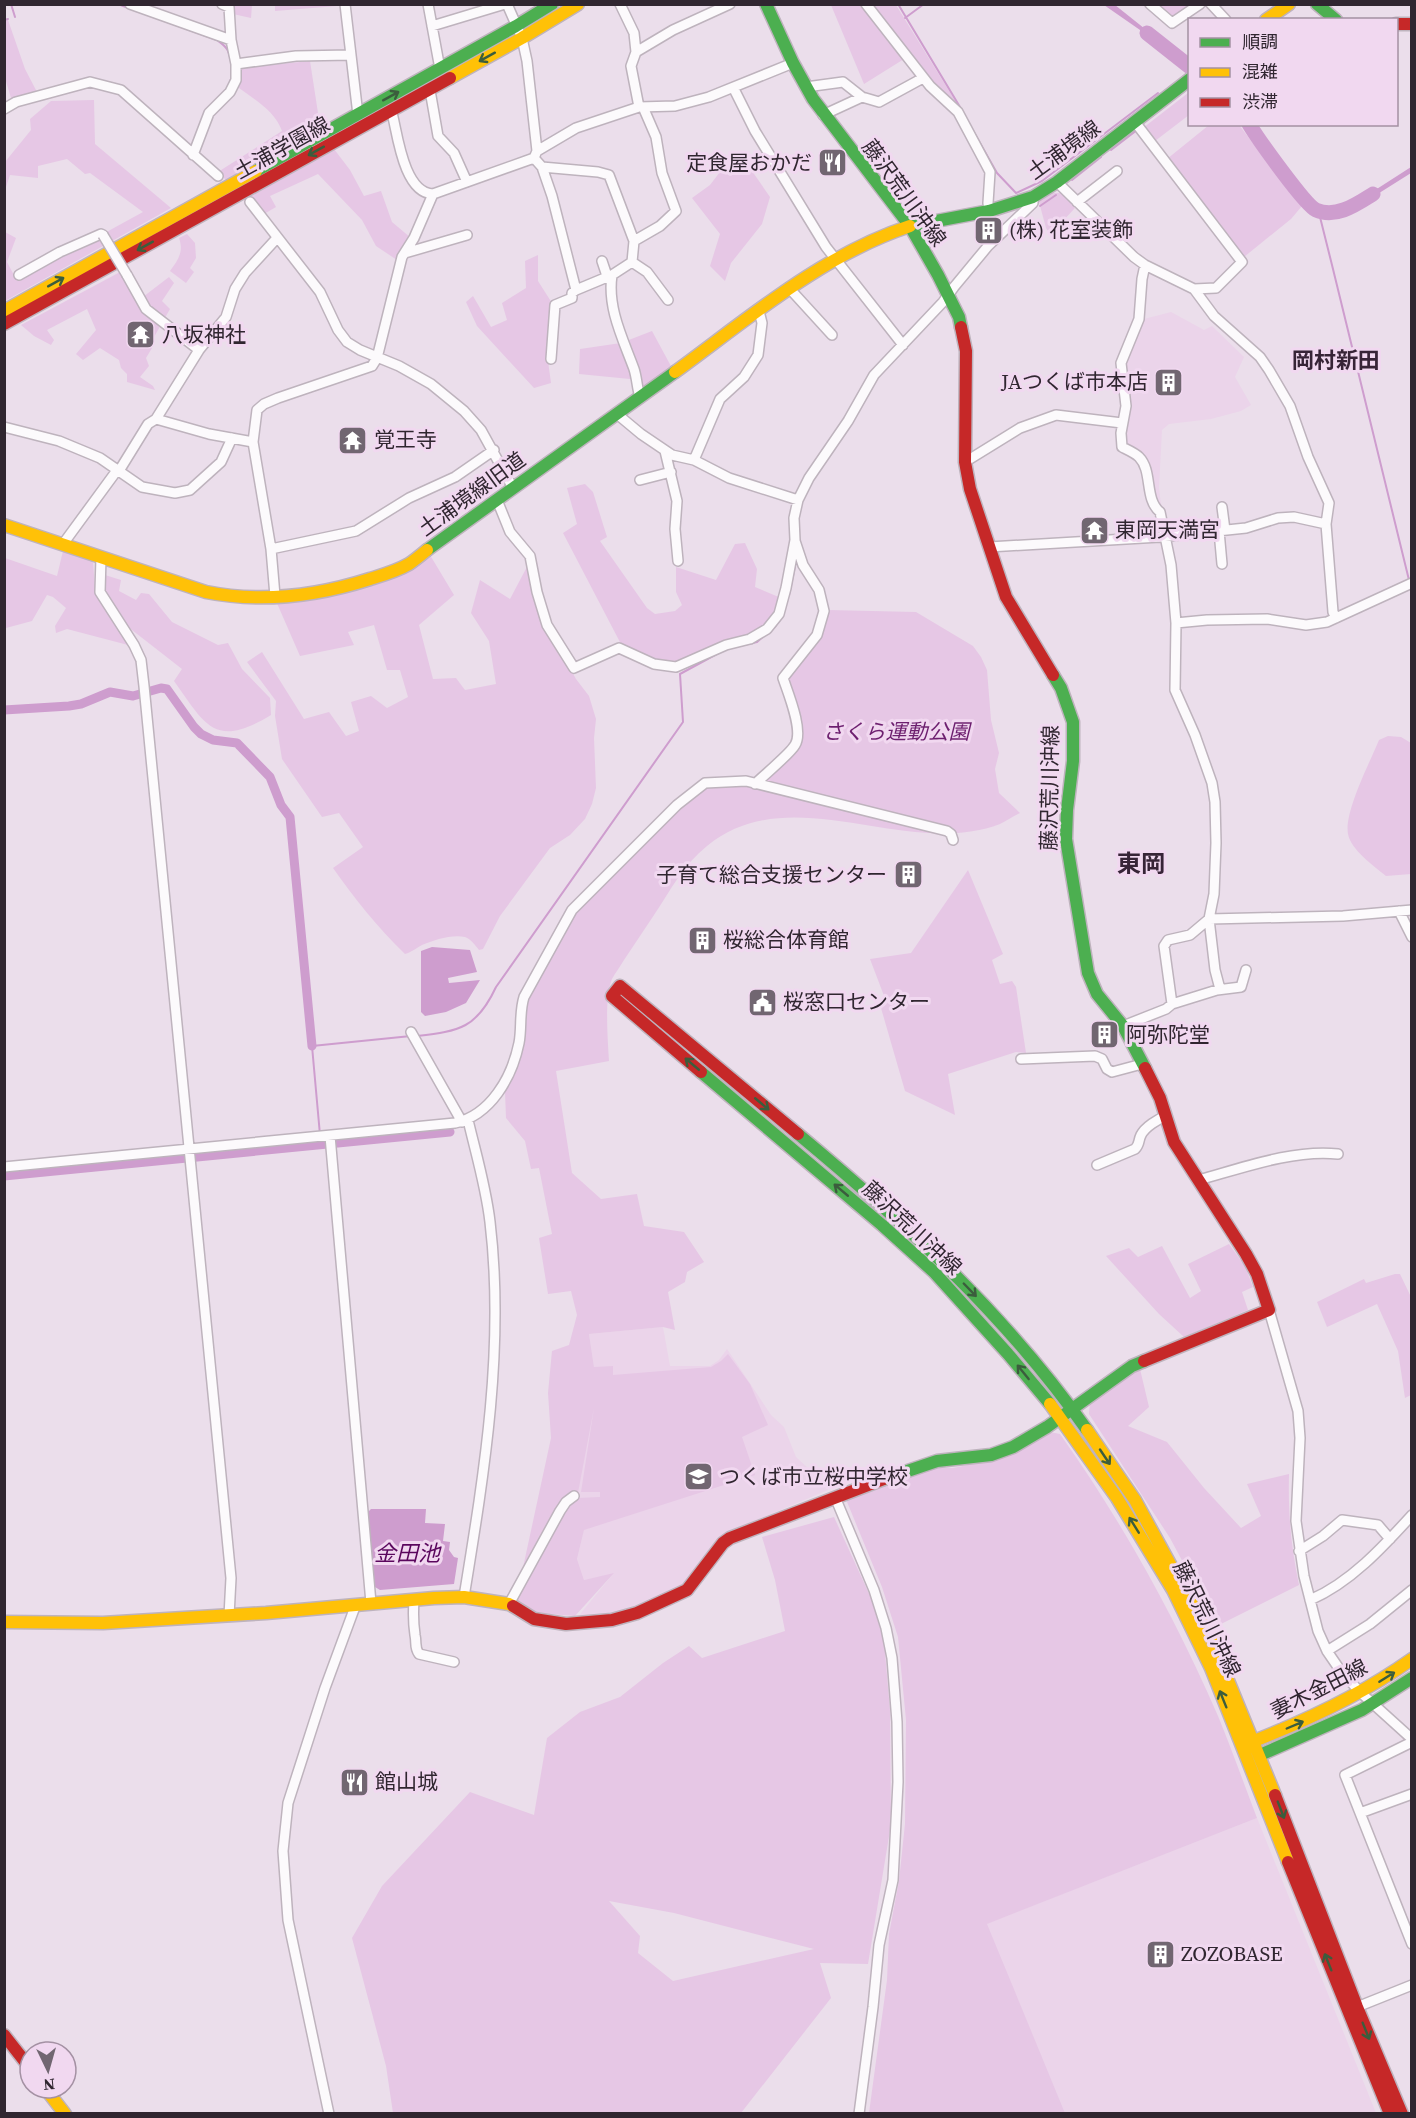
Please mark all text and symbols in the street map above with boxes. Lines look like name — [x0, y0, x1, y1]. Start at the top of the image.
legend — [1188, 18, 1398, 126]
text: 順調 — [1242, 29, 1278, 54]
one-way arrow — [479, 51, 496, 63]
text: 混雑 — [1242, 59, 1278, 84]
text: 渋滞 — [1242, 89, 1278, 114]
one-way arrow — [382, 90, 400, 101]
street label: 土浦学園線 — [229, 109, 335, 186]
street label: 土浦境線 — [1021, 113, 1106, 186]
street label: 藤沢荒川沖線 — [856, 133, 953, 252]
one-way arrow — [308, 146, 325, 158]
restaurant icon: 定食屋おかだ — [817, 147, 849, 179]
place label: 定食屋おかだ — [686, 148, 812, 177]
building icon: (株) 花室装飾 — [972, 214, 1004, 246]
place label: (株) 花室装飾 — [1009, 215, 1133, 244]
one-way arrow — [137, 241, 155, 252]
one-way arrow — [46, 276, 64, 287]
temple icon: 八坂神社 — [125, 319, 157, 351]
place label: 八坂神社 — [162, 320, 246, 349]
district label: 岡村新田 — [1292, 345, 1380, 375]
building icon: JAつくば市本店 — [1153, 366, 1185, 398]
place label: JAつくば市本店 — [1000, 367, 1148, 396]
temple icon: 覚王寺 — [337, 424, 369, 456]
place label: 覚王寺 — [374, 425, 437, 454]
street label: 土浦境線旧道 — [412, 445, 531, 542]
temple icon: 東岡天満宮 — [1078, 514, 1110, 546]
place label: 東岡天満宮 — [1115, 515, 1220, 544]
park label: さくら運動公園 — [823, 717, 972, 746]
street label: 藤沢荒川沖線 — [1034, 725, 1065, 851]
district label: 東岡 — [1117, 847, 1165, 880]
building icon: 子育て総合支援センター — [892, 859, 924, 891]
place label: 子育て総合支援センター — [656, 860, 887, 889]
building icon: 桜総合体育館 — [686, 924, 718, 956]
place label: 桜総合体育館 — [723, 925, 849, 954]
public building icon: 桜窓口センター — [746, 986, 778, 1018]
place label: 桜窓口センター — [783, 987, 930, 1016]
building icon: 阿弥陀堂 — [1089, 1019, 1121, 1051]
place label: 阿弥陀堂 — [1126, 1020, 1210, 1049]
one-way arrow — [684, 1058, 700, 1071]
one-way arrow — [754, 1097, 769, 1111]
street label: 藤沢荒川沖線 — [856, 1174, 968, 1281]
one-way arrow — [834, 1183, 849, 1197]
one-way arrow — [963, 1282, 977, 1297]
one-way arrow — [1017, 1364, 1030, 1380]
one-way arrow — [1099, 1448, 1111, 1465]
school or university icon: つくば市立桜中学校 — [682, 1461, 714, 1493]
place label: つくば市立桜中学校 — [719, 1462, 908, 1491]
one-way arrow — [1128, 1517, 1140, 1534]
water label: 金田池 — [374, 1538, 442, 1568]
street label: 藤沢荒川沖線 — [1167, 1556, 1248, 1682]
street label: 妻木金田線 — [1265, 1652, 1372, 1725]
one-way arrow — [1378, 1670, 1395, 1683]
one-way arrow — [1217, 1690, 1228, 1708]
one-way arrow — [1285, 1719, 1303, 1730]
restaurant icon: 館山城 — [338, 1766, 370, 1798]
place label: 館山城 — [375, 1767, 438, 1796]
one-way arrow — [1276, 1800, 1287, 1818]
building icon: ZOZOBASE — [1144, 1938, 1176, 1970]
place label: ZOZOBASE — [1181, 1939, 1283, 1968]
one-way arrow — [1322, 1954, 1333, 1972]
one-way arrow — [1362, 2021, 1373, 2039]
north arrow — [18, 2040, 78, 2100]
text: N — [42, 2073, 56, 2096]

